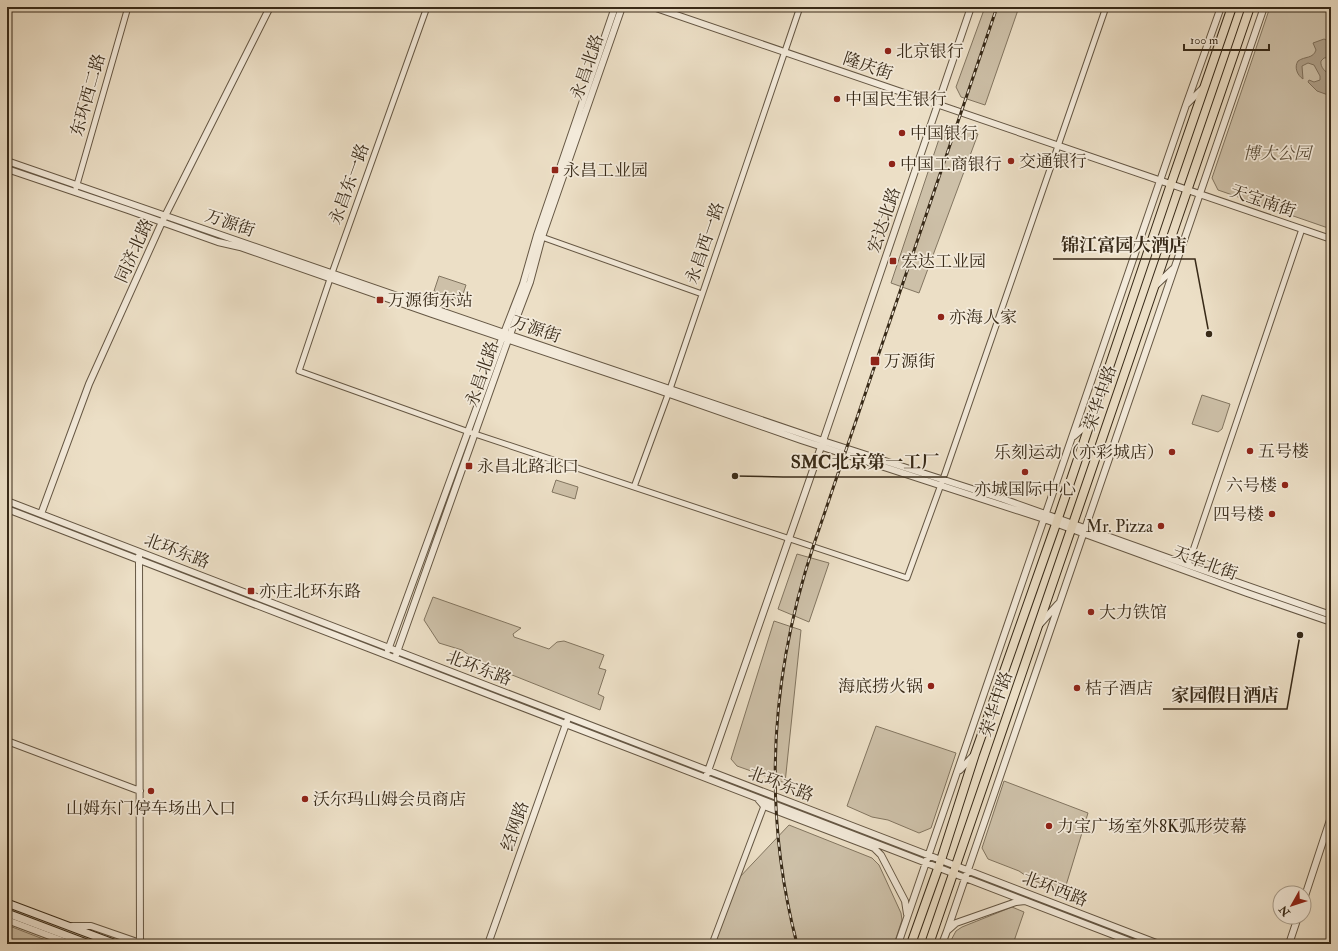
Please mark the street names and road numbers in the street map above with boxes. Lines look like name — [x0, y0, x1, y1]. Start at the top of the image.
street label: 永昌北路 — [566, 31, 608, 103]
street label: 隆庆街 — [840, 48, 896, 84]
street label: 东环西二路 — [66, 51, 110, 139]
street label: 永昌东一路 — [325, 140, 373, 228]
street label: 天宝南街 — [1227, 180, 1299, 222]
street label: 宏达北路 — [863, 184, 905, 256]
street label: 永昌西一路 — [681, 199, 729, 287]
street label: 万源街 — [202, 205, 258, 241]
street label: 同济北路 — [111, 216, 157, 286]
street label: 万源街 — [508, 311, 564, 347]
street label: 永昌北路 — [461, 338, 503, 410]
street label: 荣华中路 — [1079, 362, 1121, 434]
street label: 北环东路 — [141, 529, 213, 573]
street label: 天华北街 — [1169, 542, 1241, 584]
street label: 北环东路 — [443, 646, 515, 690]
street label: 荣华中路 — [975, 668, 1017, 740]
street label: 北环东路 — [745, 762, 817, 806]
street label: 经网路 — [497, 798, 533, 854]
street label: 北环西路 — [1019, 867, 1091, 911]

